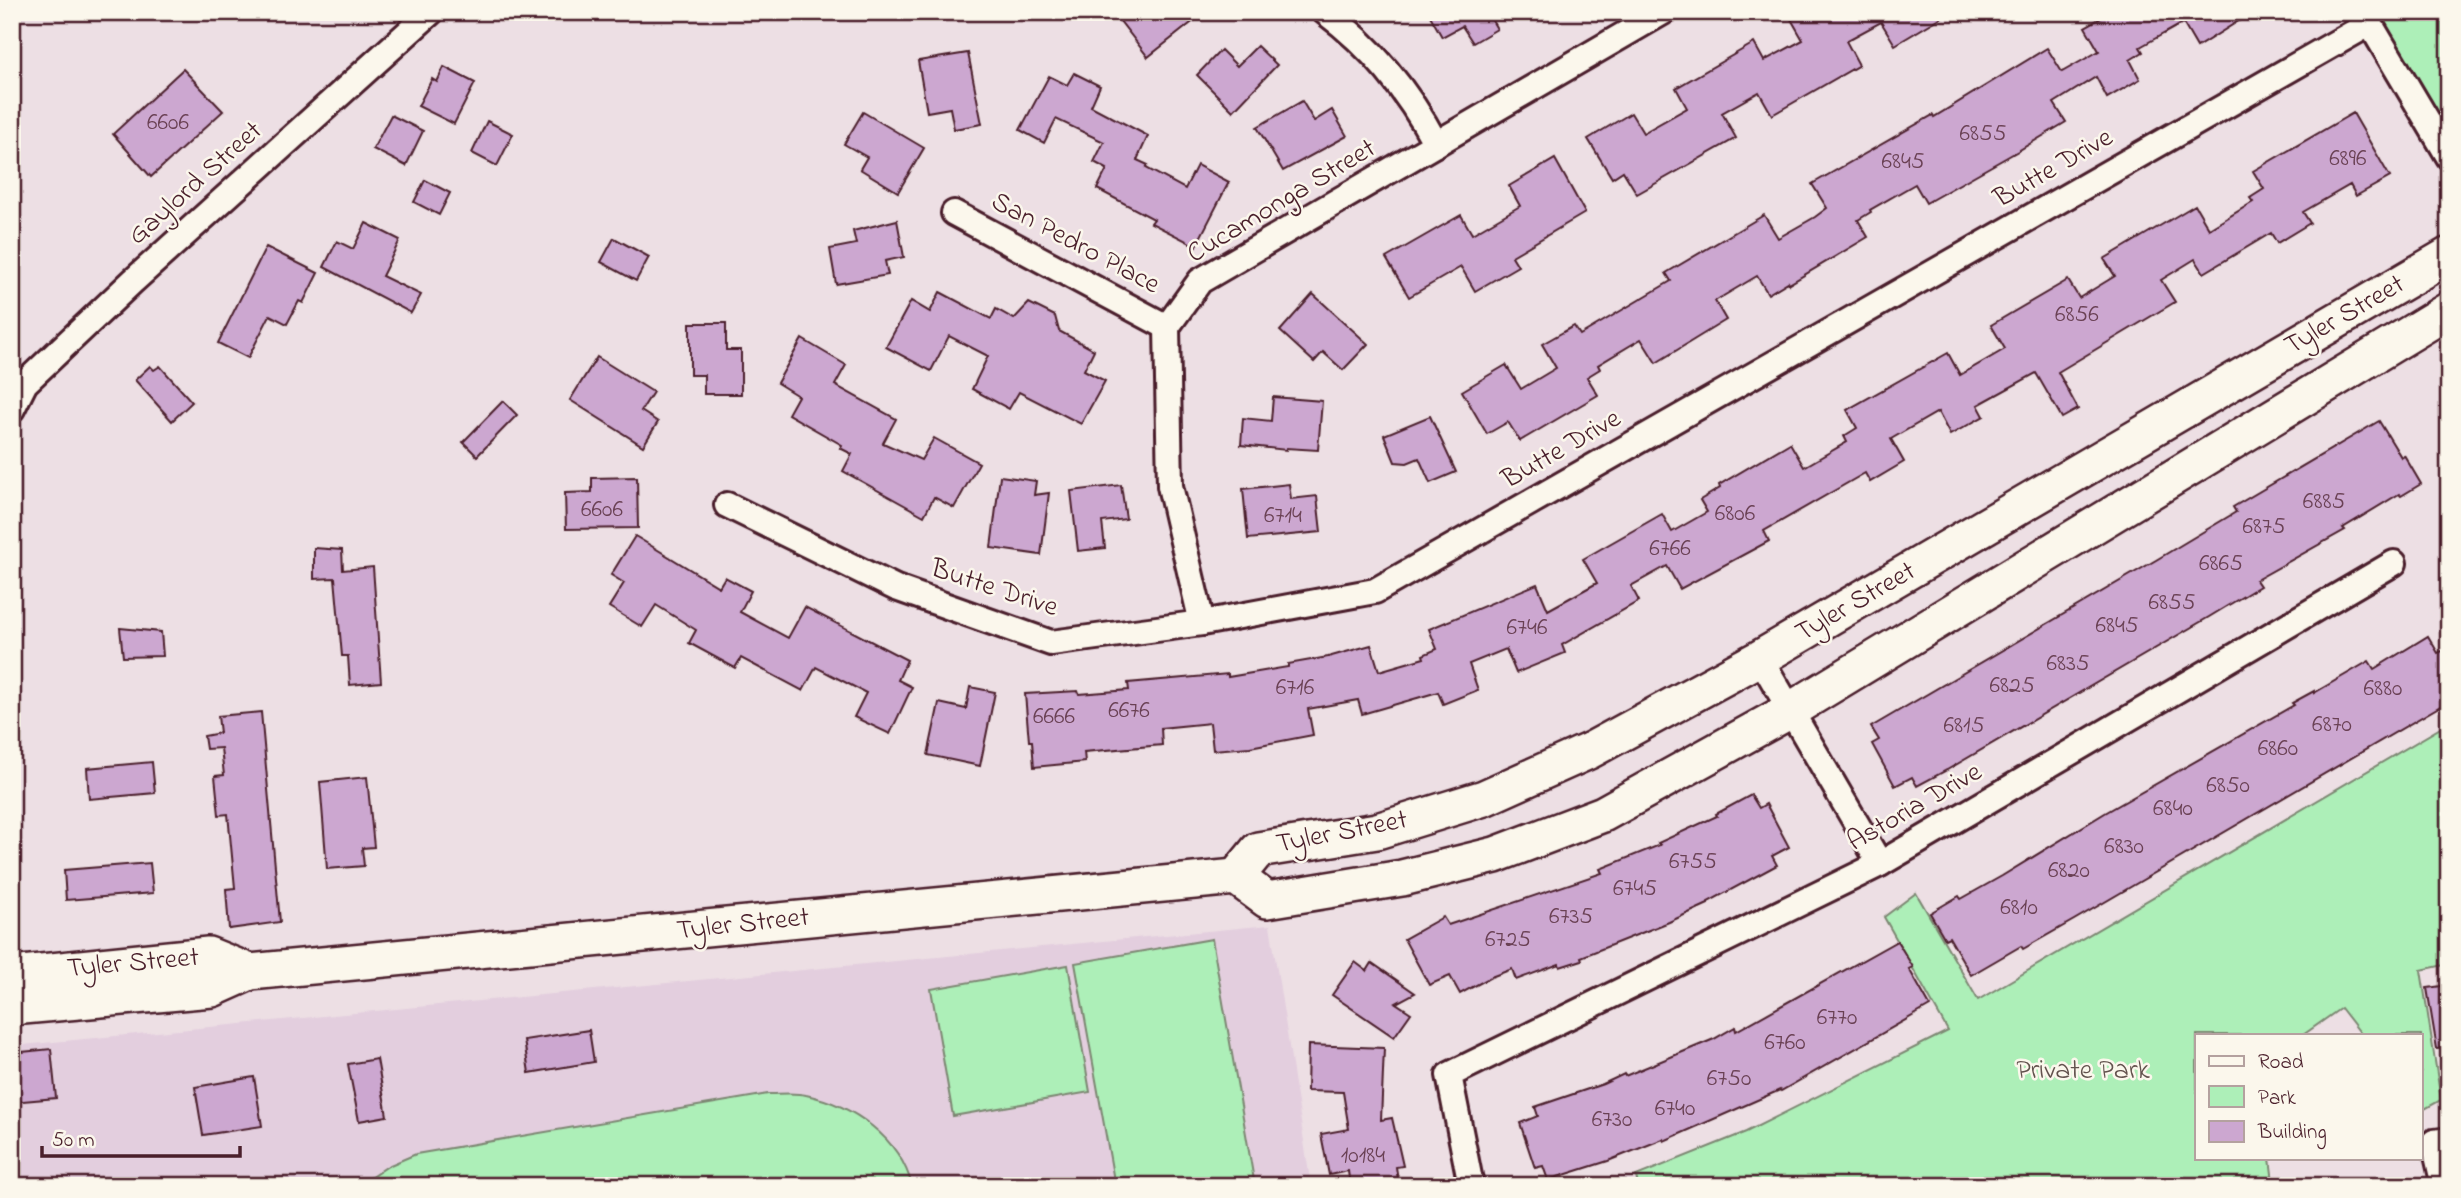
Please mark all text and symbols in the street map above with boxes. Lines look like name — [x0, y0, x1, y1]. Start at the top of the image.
house number: 6606 — [147, 106, 189, 141]
street label: Gaylord Street — [119, 112, 273, 256]
house number: 6855 — [1959, 117, 2007, 152]
street label: Butte Drive — [1986, 118, 2122, 220]
street label: Cucamonga Street — [1180, 129, 1384, 275]
house number: 6896 — [2329, 142, 2367, 177]
house number: 6845 — [1881, 145, 1925, 180]
street label: San Pedro Place — [983, 182, 1167, 306]
street label: Tyler Street — [2277, 265, 2413, 367]
house number: 6856 — [2055, 298, 2099, 333]
street label: Butte Drive — [1494, 399, 1630, 501]
house number: 6885 — [2303, 485, 2345, 520]
house number: 6606 — [581, 493, 623, 528]
house number: 6806 — [1715, 497, 1756, 532]
house number: 6714 — [1264, 499, 1302, 534]
house number: 6875 — [2242, 510, 2286, 545]
house number: 6766 — [1649, 532, 1691, 567]
house number: 6865 — [2199, 547, 2243, 582]
street label: Butte Drive — [924, 549, 1063, 629]
street label: Tyler Street — [1788, 552, 1924, 654]
house number: 6855 — [2148, 586, 2196, 621]
house number: 6845 — [2095, 609, 2139, 644]
house number: 6746 — [1507, 611, 1548, 646]
house number: 6835 — [2046, 647, 2090, 682]
house number: 6825 — [1989, 669, 2035, 704]
house number: 6716 — [1276, 671, 1315, 706]
house number: 6880 — [2364, 672, 2402, 707]
house number: 6676 — [1108, 694, 1150, 729]
house number: 6666 — [1033, 700, 1076, 735]
house number: 6870 — [2312, 708, 2352, 743]
house number: 6815 — [1944, 709, 1985, 744]
house number: 6860 — [2258, 732, 2298, 767]
street label: Astoria Drive — [1840, 753, 1990, 863]
house number: 6850 — [2206, 769, 2250, 804]
house number: 6840 — [2153, 792, 2193, 827]
street label: Tyler Street — [1273, 800, 1411, 866]
house number: 6830 — [2104, 830, 2144, 865]
house number: 6755 — [1669, 845, 1717, 880]
house number: 6820 — [2048, 854, 2090, 889]
house number: 6745 — [1613, 872, 1657, 907]
house number: 6810 — [2000, 891, 2038, 926]
street label: Tyler Street — [675, 898, 811, 952]
house number: 6735 — [1549, 900, 1593, 935]
house number: 6725 — [1485, 923, 1531, 958]
street label: Tyler Street — [65, 938, 201, 990]
house number: 6770 — [1817, 1001, 1857, 1036]
house number: 6760 — [1764, 1026, 1806, 1061]
legend — [2195, 1034, 2422, 1160]
text: Road — [2258, 1048, 2304, 1078]
park label: Private Park — [2016, 1051, 2151, 1092]
house number: 6750 — [1707, 1062, 1751, 1097]
text: Park — [2258, 1084, 2297, 1114]
house number: 6740 — [1655, 1092, 1695, 1127]
house number: 6730 — [1592, 1103, 1632, 1138]
scale bar — [42, 1114, 240, 1158]
text: Building — [2257, 1118, 2327, 1150]
text: 50 m — [52, 1126, 95, 1156]
house number: 10184 — [1341, 1139, 1385, 1174]

